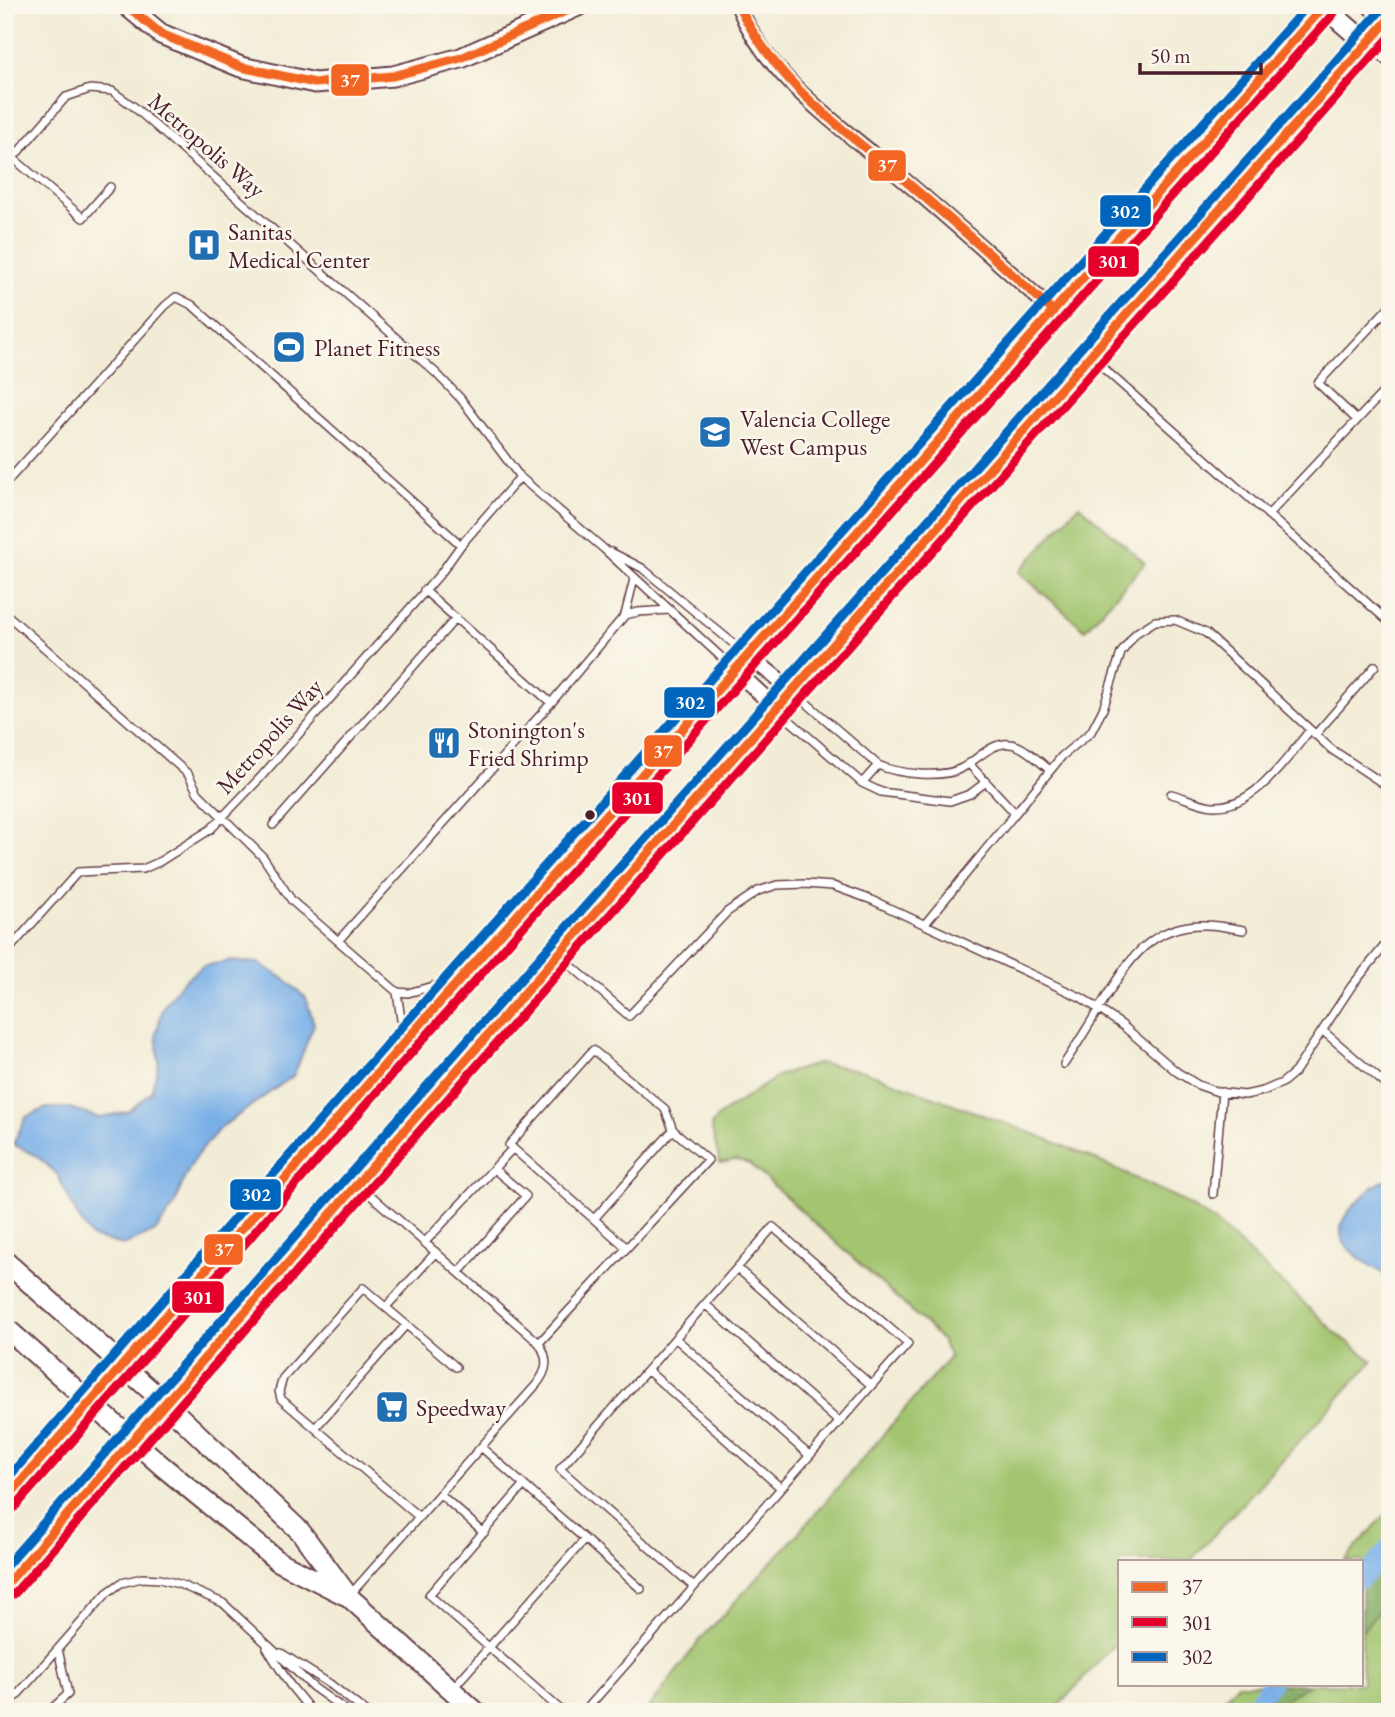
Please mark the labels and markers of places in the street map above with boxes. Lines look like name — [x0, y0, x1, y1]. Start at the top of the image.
place label: Sanitas Medical Center — [228, 216, 370, 275]
hospital icon: Sanitas Medical Center — [185, 226, 223, 264]
sports icon: Planet Fitness — [270, 328, 308, 366]
place label: Planet Fitness — [314, 332, 440, 363]
place label: Valencia College West Campus — [740, 403, 890, 462]
school or university icon: Valencia College West Campus — [696, 413, 734, 451]
place label: Stonington's Fried Shrimp — [468, 714, 589, 773]
restaurant icon: Stonington's Fried Shrimp — [425, 724, 463, 762]
unlabelled marker — [583, 808, 597, 822]
supermarket icon: Speedway — [373, 1388, 411, 1426]
place label: Speedway — [416, 1392, 506, 1423]

